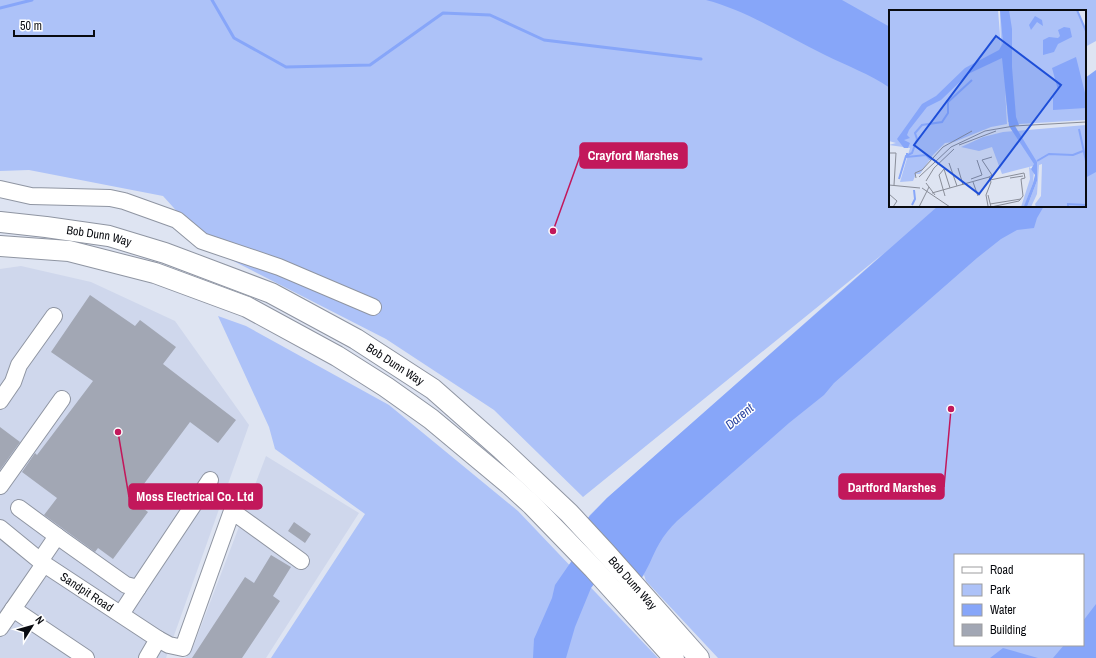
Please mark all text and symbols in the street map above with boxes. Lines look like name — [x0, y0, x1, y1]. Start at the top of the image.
inset map — [889, 10, 1086, 207]
scale bar — [14, 12, 94, 38]
text: 50 m — [20, 18, 42, 34]
callout: Crayford Marshes — [580, 143, 687, 168]
text: Crayford Marshes — [588, 147, 678, 164]
street label: Bob Dunn Way — [65, 222, 133, 250]
street label: Bob Dunn Way — [363, 340, 427, 389]
water label: Darent — [722, 399, 758, 433]
callout: Dartford Marshes — [839, 474, 944, 499]
text: Dartford Marshes — [848, 479, 936, 496]
callout: Moss Electrical Co. Ltd — [129, 484, 262, 509]
text: Moss Electrical Co. Ltd — [136, 488, 254, 505]
street label: Bob Dunn Way — [605, 553, 661, 613]
legend — [954, 554, 1084, 646]
text: Road — [990, 562, 1014, 578]
street label: Sandpit Road — [57, 569, 116, 615]
text: Park — [990, 582, 1010, 598]
text: Water — [990, 602, 1017, 618]
north arrow — [12, 606, 52, 646]
text: N — [32, 613, 48, 627]
text: Building — [990, 622, 1027, 638]

